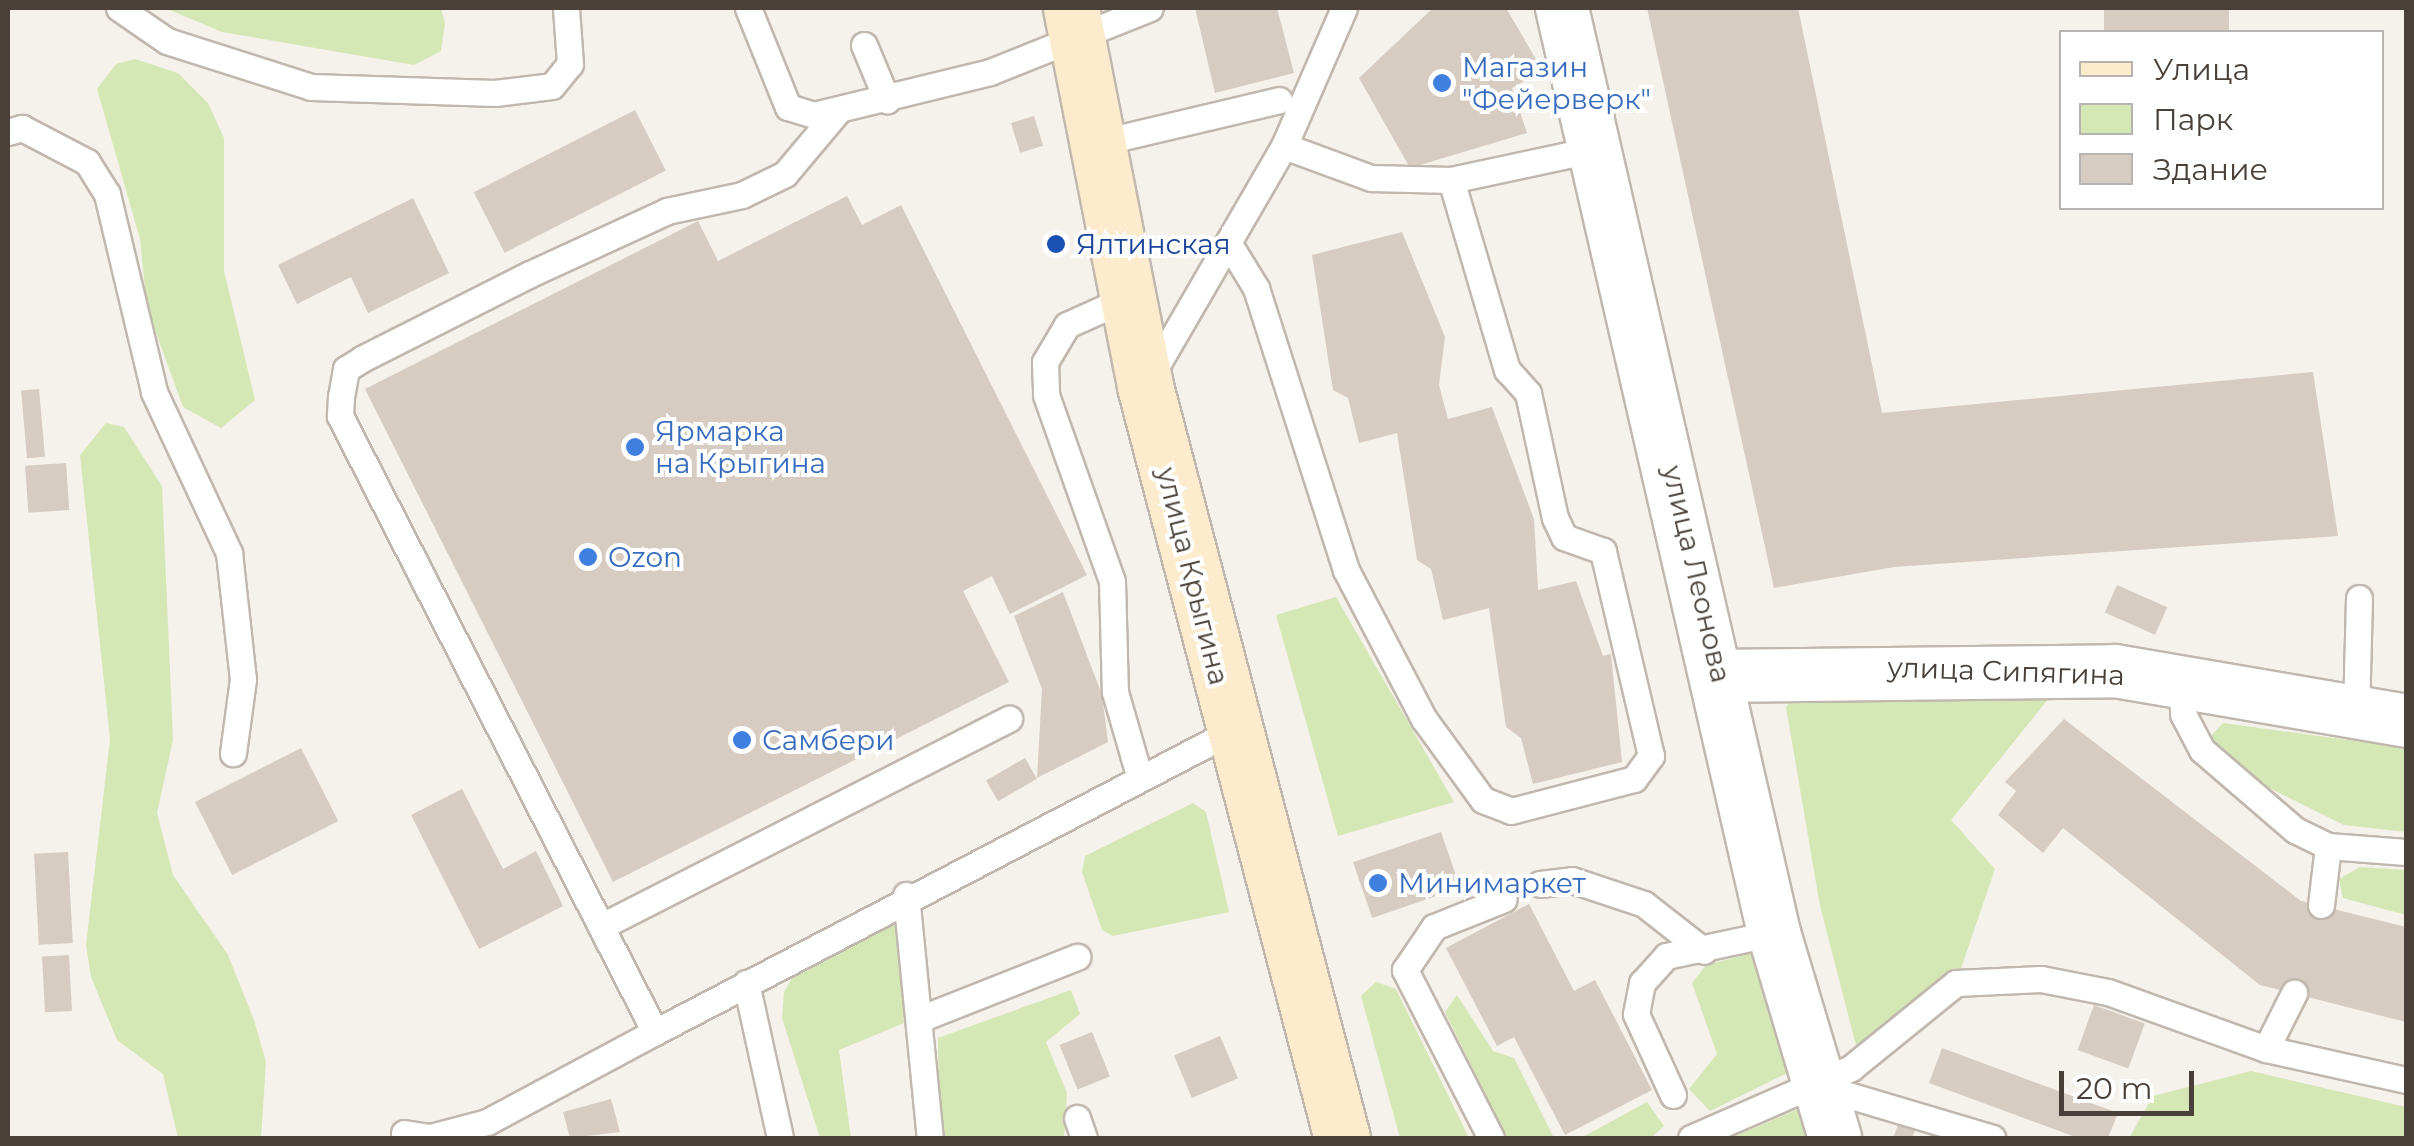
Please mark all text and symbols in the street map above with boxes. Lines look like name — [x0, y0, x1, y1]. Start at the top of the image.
legend — [2059, 30, 2384, 210]
place label: Магазин "Фейерверк" — [1462, 50, 1651, 116]
text: Улица — [2153, 51, 2250, 88]
marker: Магазин "Фейерверк" — [1431, 72, 1453, 94]
text: Парк — [2153, 101, 2233, 138]
text: Здание — [2153, 151, 2268, 188]
place label: Ялтинская — [1076, 227, 1231, 261]
marker: Ялтинская — [1045, 233, 1067, 255]
place label: Ярмарка на Крыгина — [655, 414, 826, 480]
marker: Ярмарка на Крыгина — [624, 436, 646, 458]
street label: улица Леонова — [1656, 462, 1738, 686]
street label: улица Крыгина — [1150, 464, 1236, 688]
place label: Ozon — [608, 540, 682, 574]
marker: Ozon — [577, 546, 599, 568]
street label: улица Сипягина — [1887, 650, 2125, 692]
place label: Самбери — [762, 723, 895, 757]
marker: Самбери — [731, 729, 753, 751]
place label: Минимаркет — [1398, 866, 1586, 900]
marker: Минимаркет — [1367, 872, 1389, 894]
scale bar — [2064, 1051, 2199, 1113]
text: 20 m — [2076, 1070, 2153, 1107]

